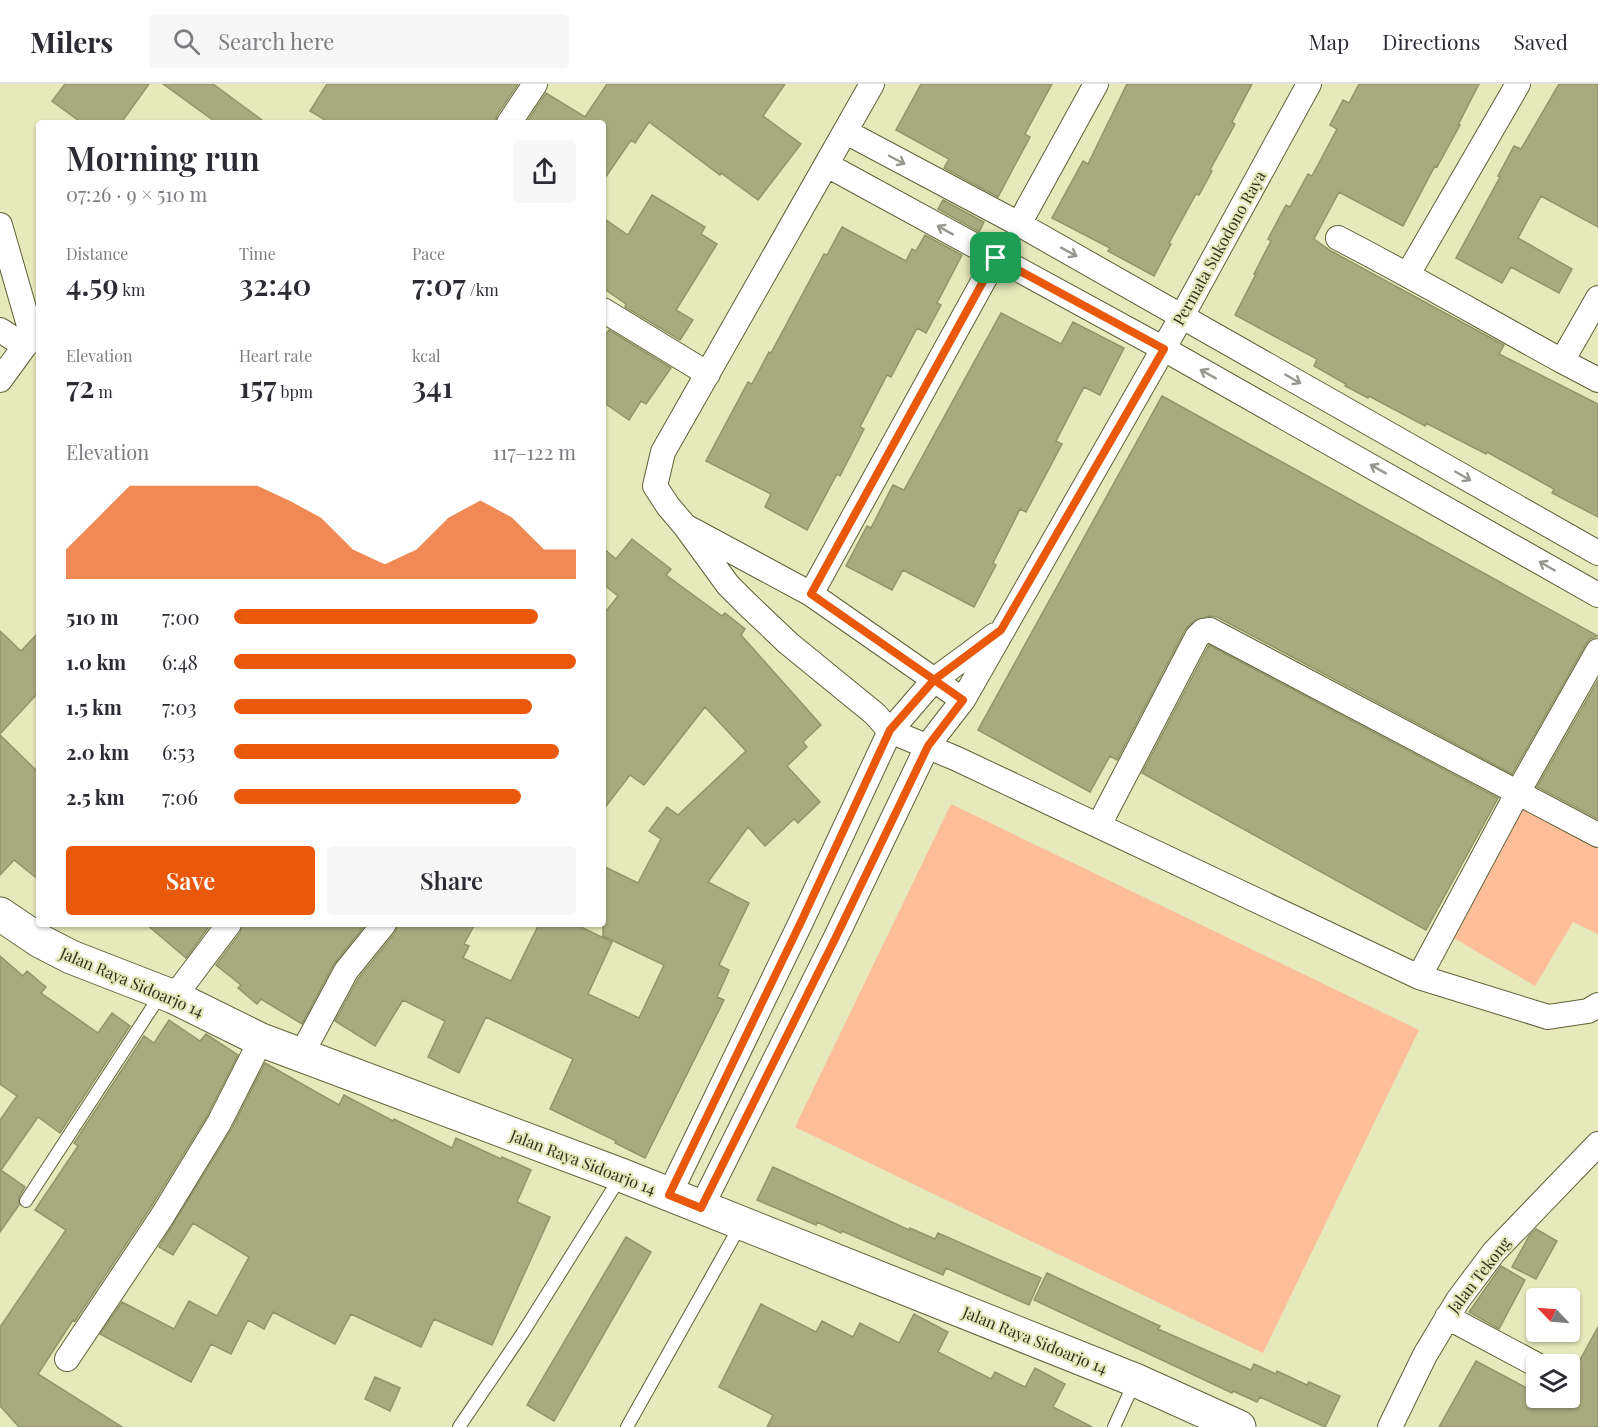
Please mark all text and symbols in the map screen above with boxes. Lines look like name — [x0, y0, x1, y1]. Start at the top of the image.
search box — [149, 14, 569, 68]
text: Milers — [30, 23, 113, 60]
icon: search — [170, 25, 203, 58]
text: Search here — [218, 26, 335, 56]
text: Map — [1308, 27, 1349, 55]
text: Directions — [1382, 27, 1480, 55]
text: Saved — [1513, 27, 1568, 55]
text: Morning run — [66, 135, 260, 179]
button: share — [513, 140, 576, 203]
one-way arrow — [888, 154, 906, 166]
street label: Permata Sukodono Raya — [1167, 167, 1270, 329]
text: 07:26 · 9 × 510 m — [66, 180, 207, 207]
one-way arrow — [937, 224, 954, 236]
pin — [970, 232, 1021, 283]
icon: arrive — [979, 241, 1012, 274]
text: Distance — [66, 243, 128, 264]
text: Time — [239, 243, 276, 264]
text: Pace — [412, 243, 445, 264]
one-way arrow — [1060, 246, 1077, 258]
text: 4.59 — [66, 264, 119, 304]
text: 32:40 — [239, 264, 311, 304]
text: 7:07 — [412, 264, 466, 304]
text: km — [119, 279, 145, 300]
text: /km — [466, 279, 499, 300]
text: Elevation — [66, 345, 133, 366]
text: Heart rate — [239, 345, 312, 366]
text: kcal — [412, 345, 441, 366]
text: 72 — [66, 366, 94, 406]
text: 157 — [239, 366, 277, 406]
text: 341 — [412, 366, 453, 406]
one-way arrow — [1200, 367, 1217, 379]
one-way arrow — [1284, 374, 1302, 385]
text: m — [94, 381, 113, 402]
text: bpm — [277, 381, 313, 402]
text: Elevation — [66, 438, 149, 465]
text: 117–122 m — [493, 438, 576, 465]
one-way arrow — [1370, 463, 1387, 475]
one-way arrow — [1454, 470, 1471, 482]
one-way arrow — [1539, 559, 1556, 571]
text: 510 m — [66, 603, 119, 630]
text: 7:00 — [162, 603, 199, 630]
text: 1.0 km — [66, 648, 126, 675]
text: 6:48 — [162, 648, 198, 675]
text: 1.5 km — [66, 693, 122, 720]
text: 7:03 — [162, 693, 196, 720]
text: 2.0 km — [66, 738, 129, 765]
text: 6:53 — [162, 738, 195, 765]
text: 2.5 km — [66, 783, 125, 810]
text: 7:06 — [162, 783, 198, 810]
button: Save — [66, 846, 315, 915]
button: Share — [327, 846, 576, 915]
street label: Jalan Raya Sidoarjo 14 — [56, 941, 207, 1021]
street label: Jalan Raya Sidoarjo 14 — [506, 1124, 659, 1199]
street label: Jalan Tekong — [1442, 1232, 1515, 1318]
north arrow — [1526, 1288, 1580, 1342]
map controls — [1526, 1288, 1580, 1408]
street label: Jalan Raya Sidoarjo 14 — [959, 1301, 1111, 1378]
button: layers — [1526, 1354, 1580, 1408]

